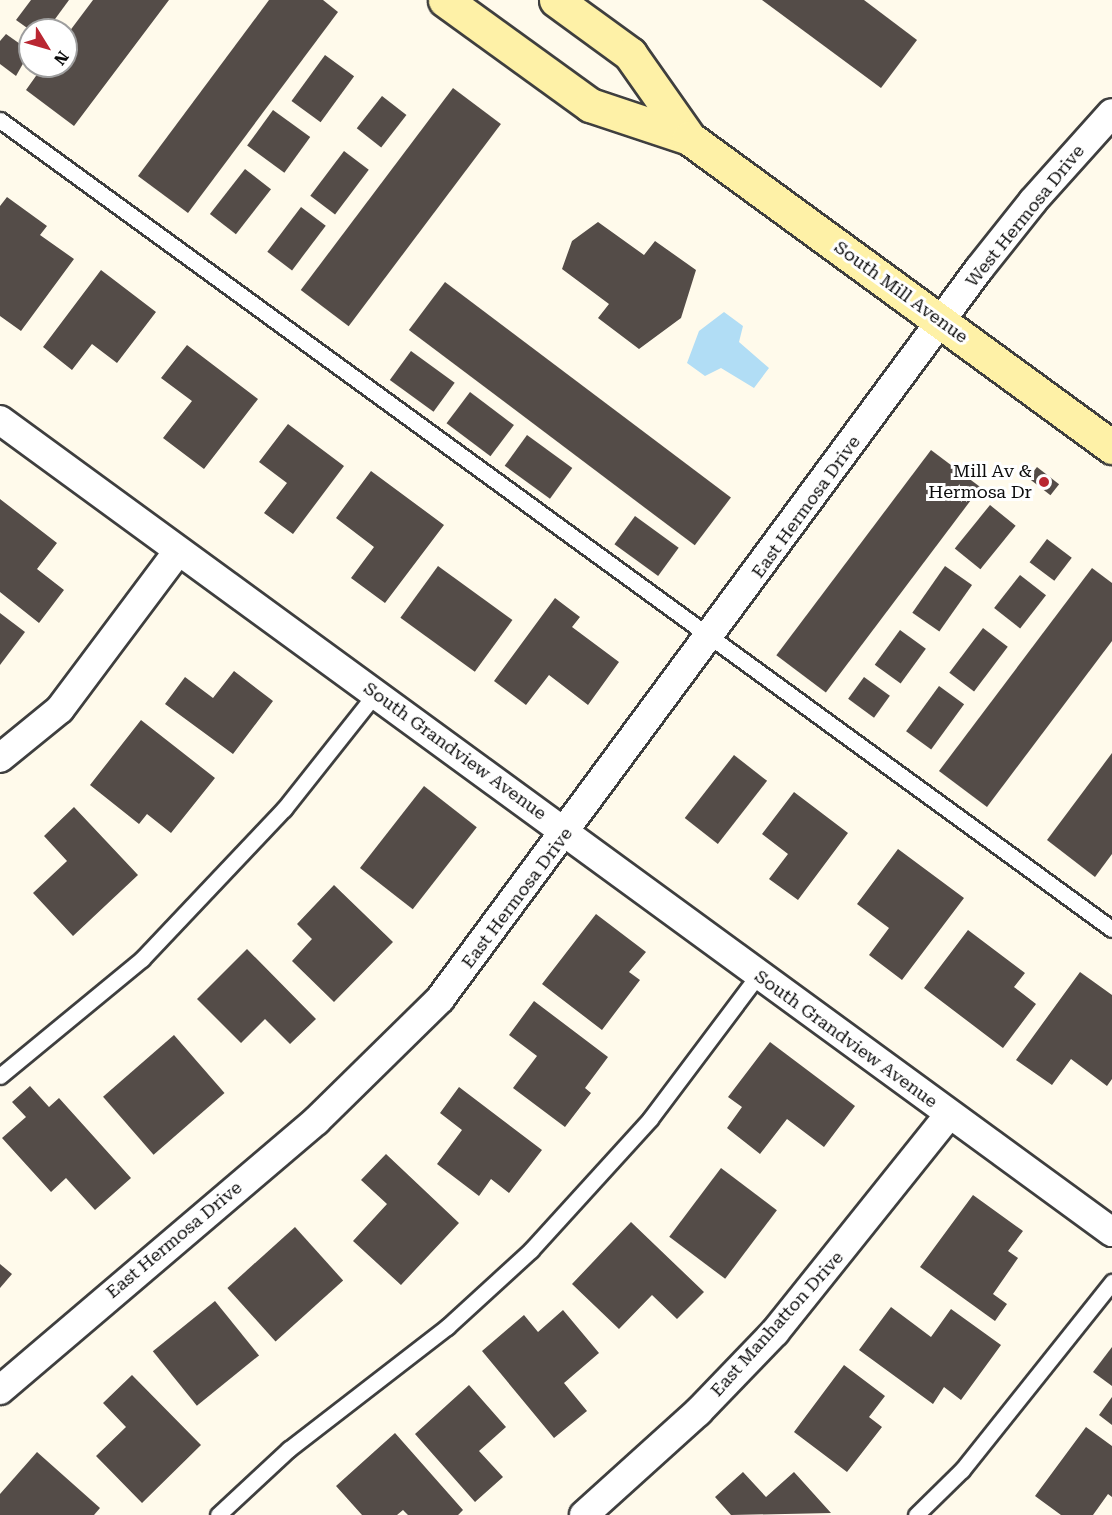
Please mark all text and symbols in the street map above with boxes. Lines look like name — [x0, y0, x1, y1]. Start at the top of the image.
north arrow — [18, 18, 78, 78]
text: N — [50, 47, 72, 69]
street label: West Hermosa Drive — [961, 141, 1089, 291]
street label: South Mill Avenue — [830, 236, 972, 348]
street label: East Hermosa Drive — [747, 432, 865, 582]
place label: Mill Av & Hermosa Dr — [928, 461, 1032, 504]
marker: Mill Av & Hermosa Dr — [1037, 475, 1051, 489]
street label: South Grandview Avenue — [359, 677, 551, 825]
street label: East Hermosa Drive — [457, 823, 577, 973]
street label: South Grandview Avenue — [750, 965, 942, 1113]
street label: East Hermosa Drive — [102, 1177, 246, 1303]
street label: East Manhatton Drive — [706, 1247, 848, 1401]

